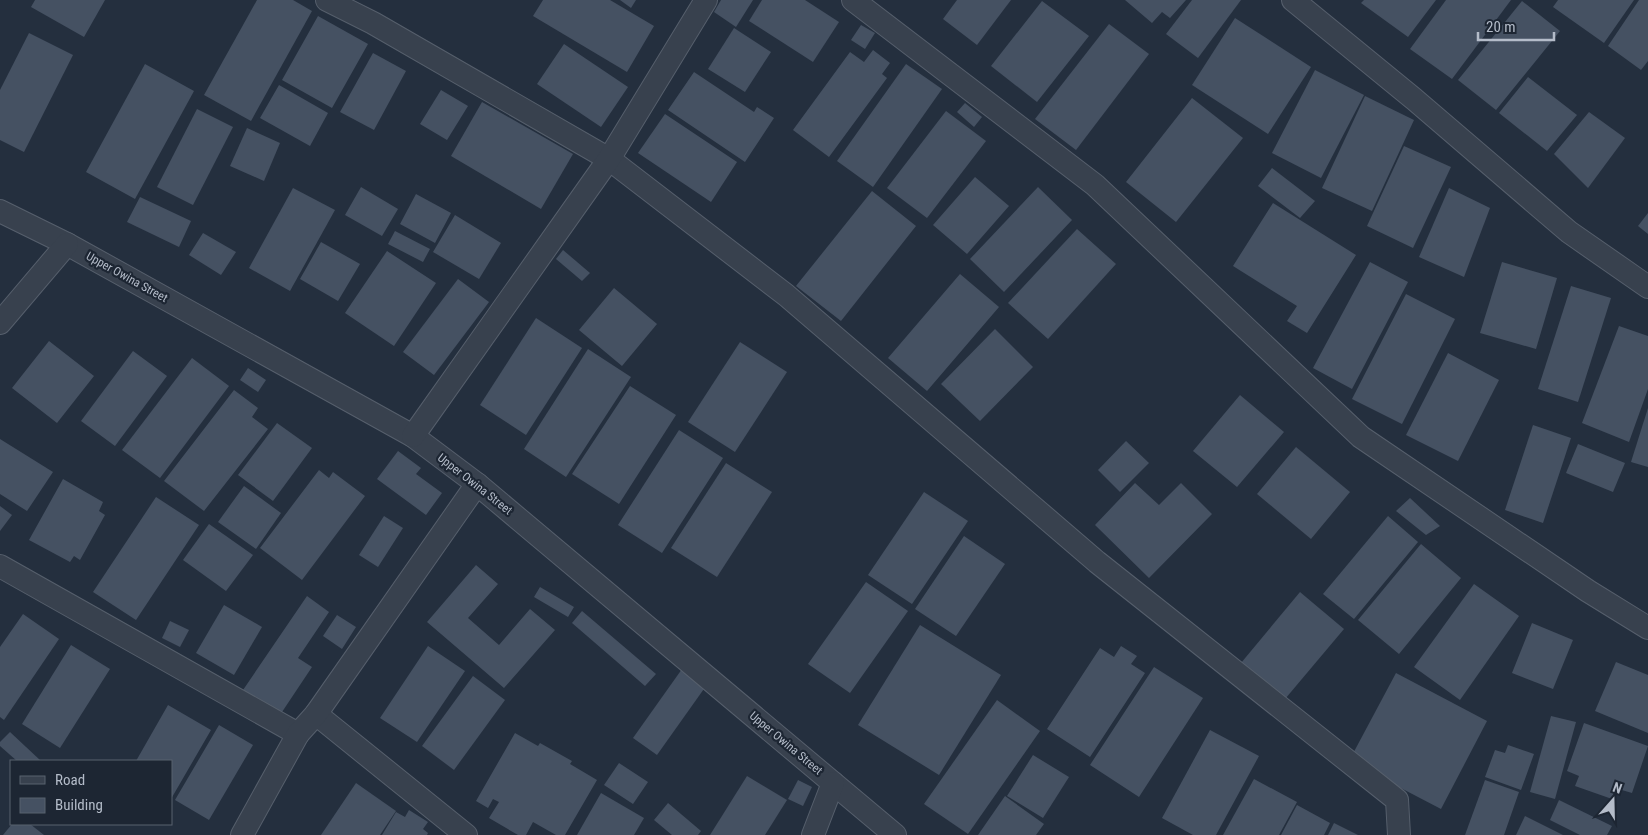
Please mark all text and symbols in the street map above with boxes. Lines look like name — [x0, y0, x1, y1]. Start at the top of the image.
scale bar — [1478, 10, 1554, 42]
text: 20 m — [1486, 18, 1516, 36]
street label: Upper Owina Street — [84, 249, 170, 305]
street label: Upper Owina Street — [435, 451, 515, 518]
street label: Upper Owina Street — [747, 708, 826, 778]
legend — [10, 760, 172, 825]
text: Road — [55, 771, 85, 789]
north arrow — [1588, 775, 1638, 825]
text: N — [1611, 779, 1624, 797]
text: Building — [55, 796, 103, 814]

